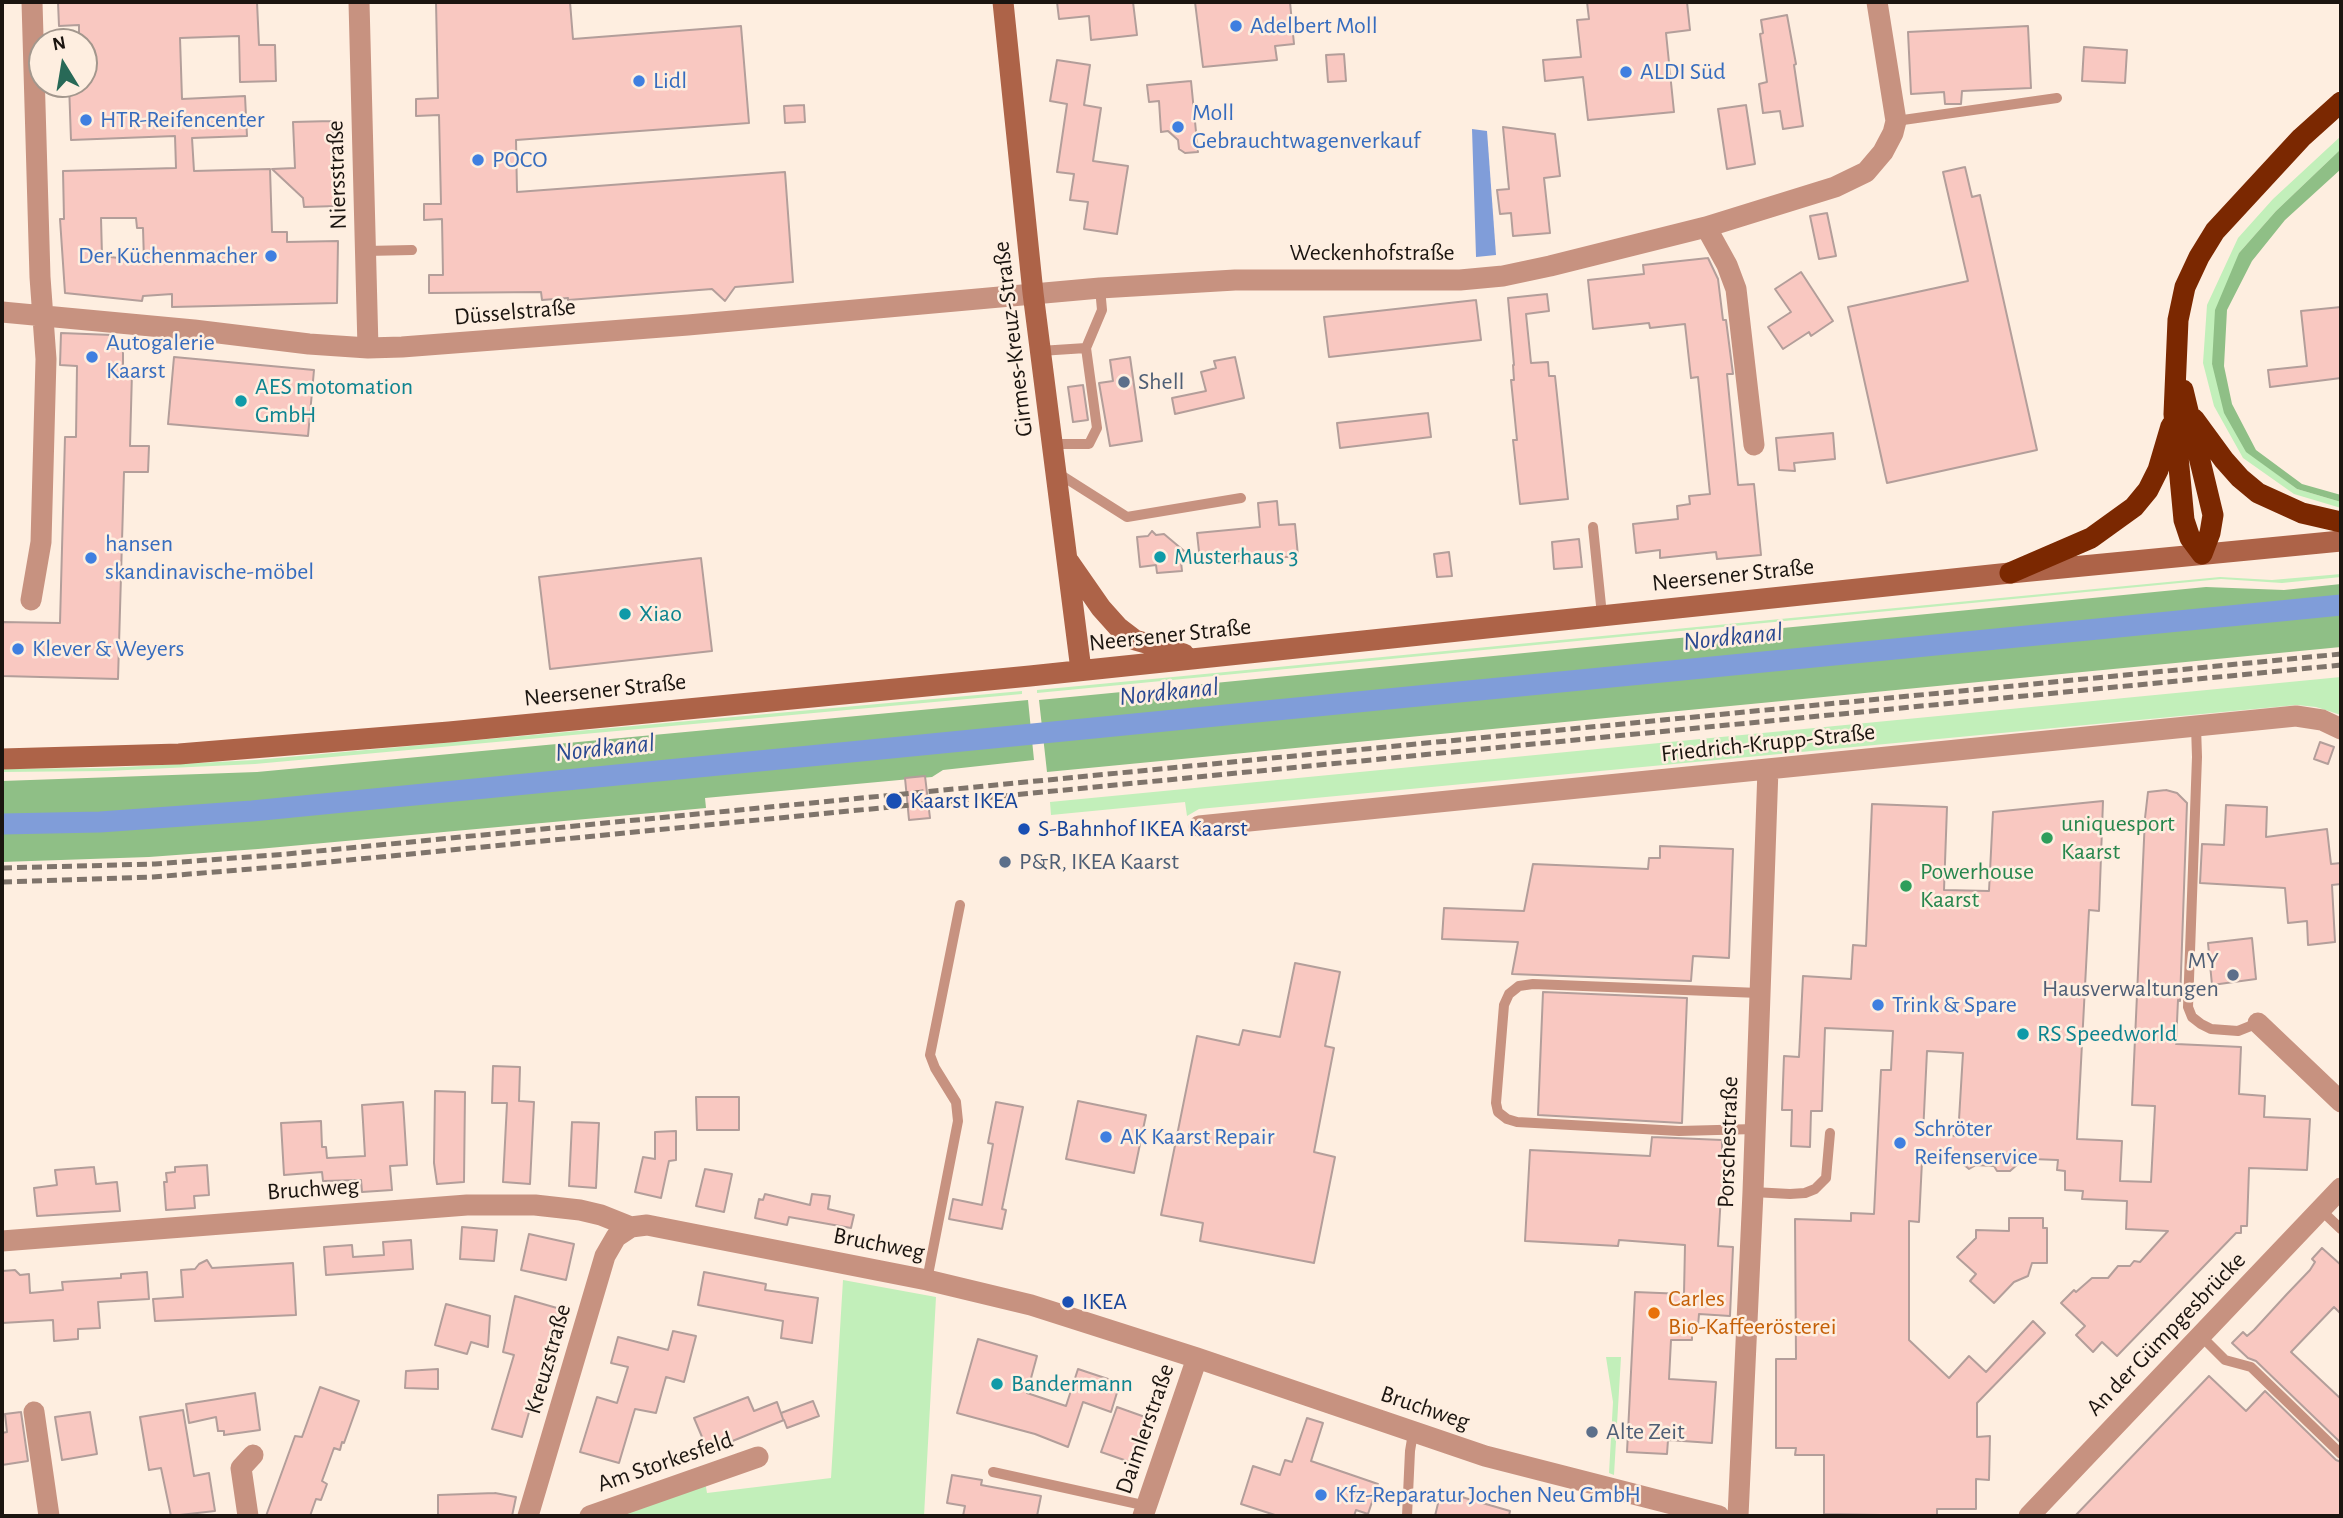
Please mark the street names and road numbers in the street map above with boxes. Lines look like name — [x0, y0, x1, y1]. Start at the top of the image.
street label: Niersstraße — [321, 120, 353, 230]
street label: Weckenhofstraße — [1289, 239, 1455, 267]
street label: Girmes-Kreuz-Straße — [987, 240, 1039, 438]
street label: Düsselstraße — [453, 292, 577, 332]
street label: Neersener Straße — [1651, 552, 1815, 598]
street label: Neersener Straße — [1088, 612, 1252, 658]
street label: Neersener Straße — [523, 667, 687, 713]
street label: Friedrich-Krupp-Straße — [1660, 717, 1876, 769]
street label: Porschestraße — [1711, 1076, 1745, 1208]
street label: Bruchweg — [266, 1171, 360, 1207]
street label: Bruchweg — [831, 1221, 927, 1267]
street label: An der Gümpgesbrücke — [2080, 1246, 2252, 1422]
street label: Kreuzstraße — [519, 1301, 577, 1417]
street label: Daimlerstraße — [1109, 1360, 1181, 1498]
street label: Bruchweg — [1377, 1379, 1473, 1437]
street label: Am Storkesfeld — [593, 1425, 737, 1499]

